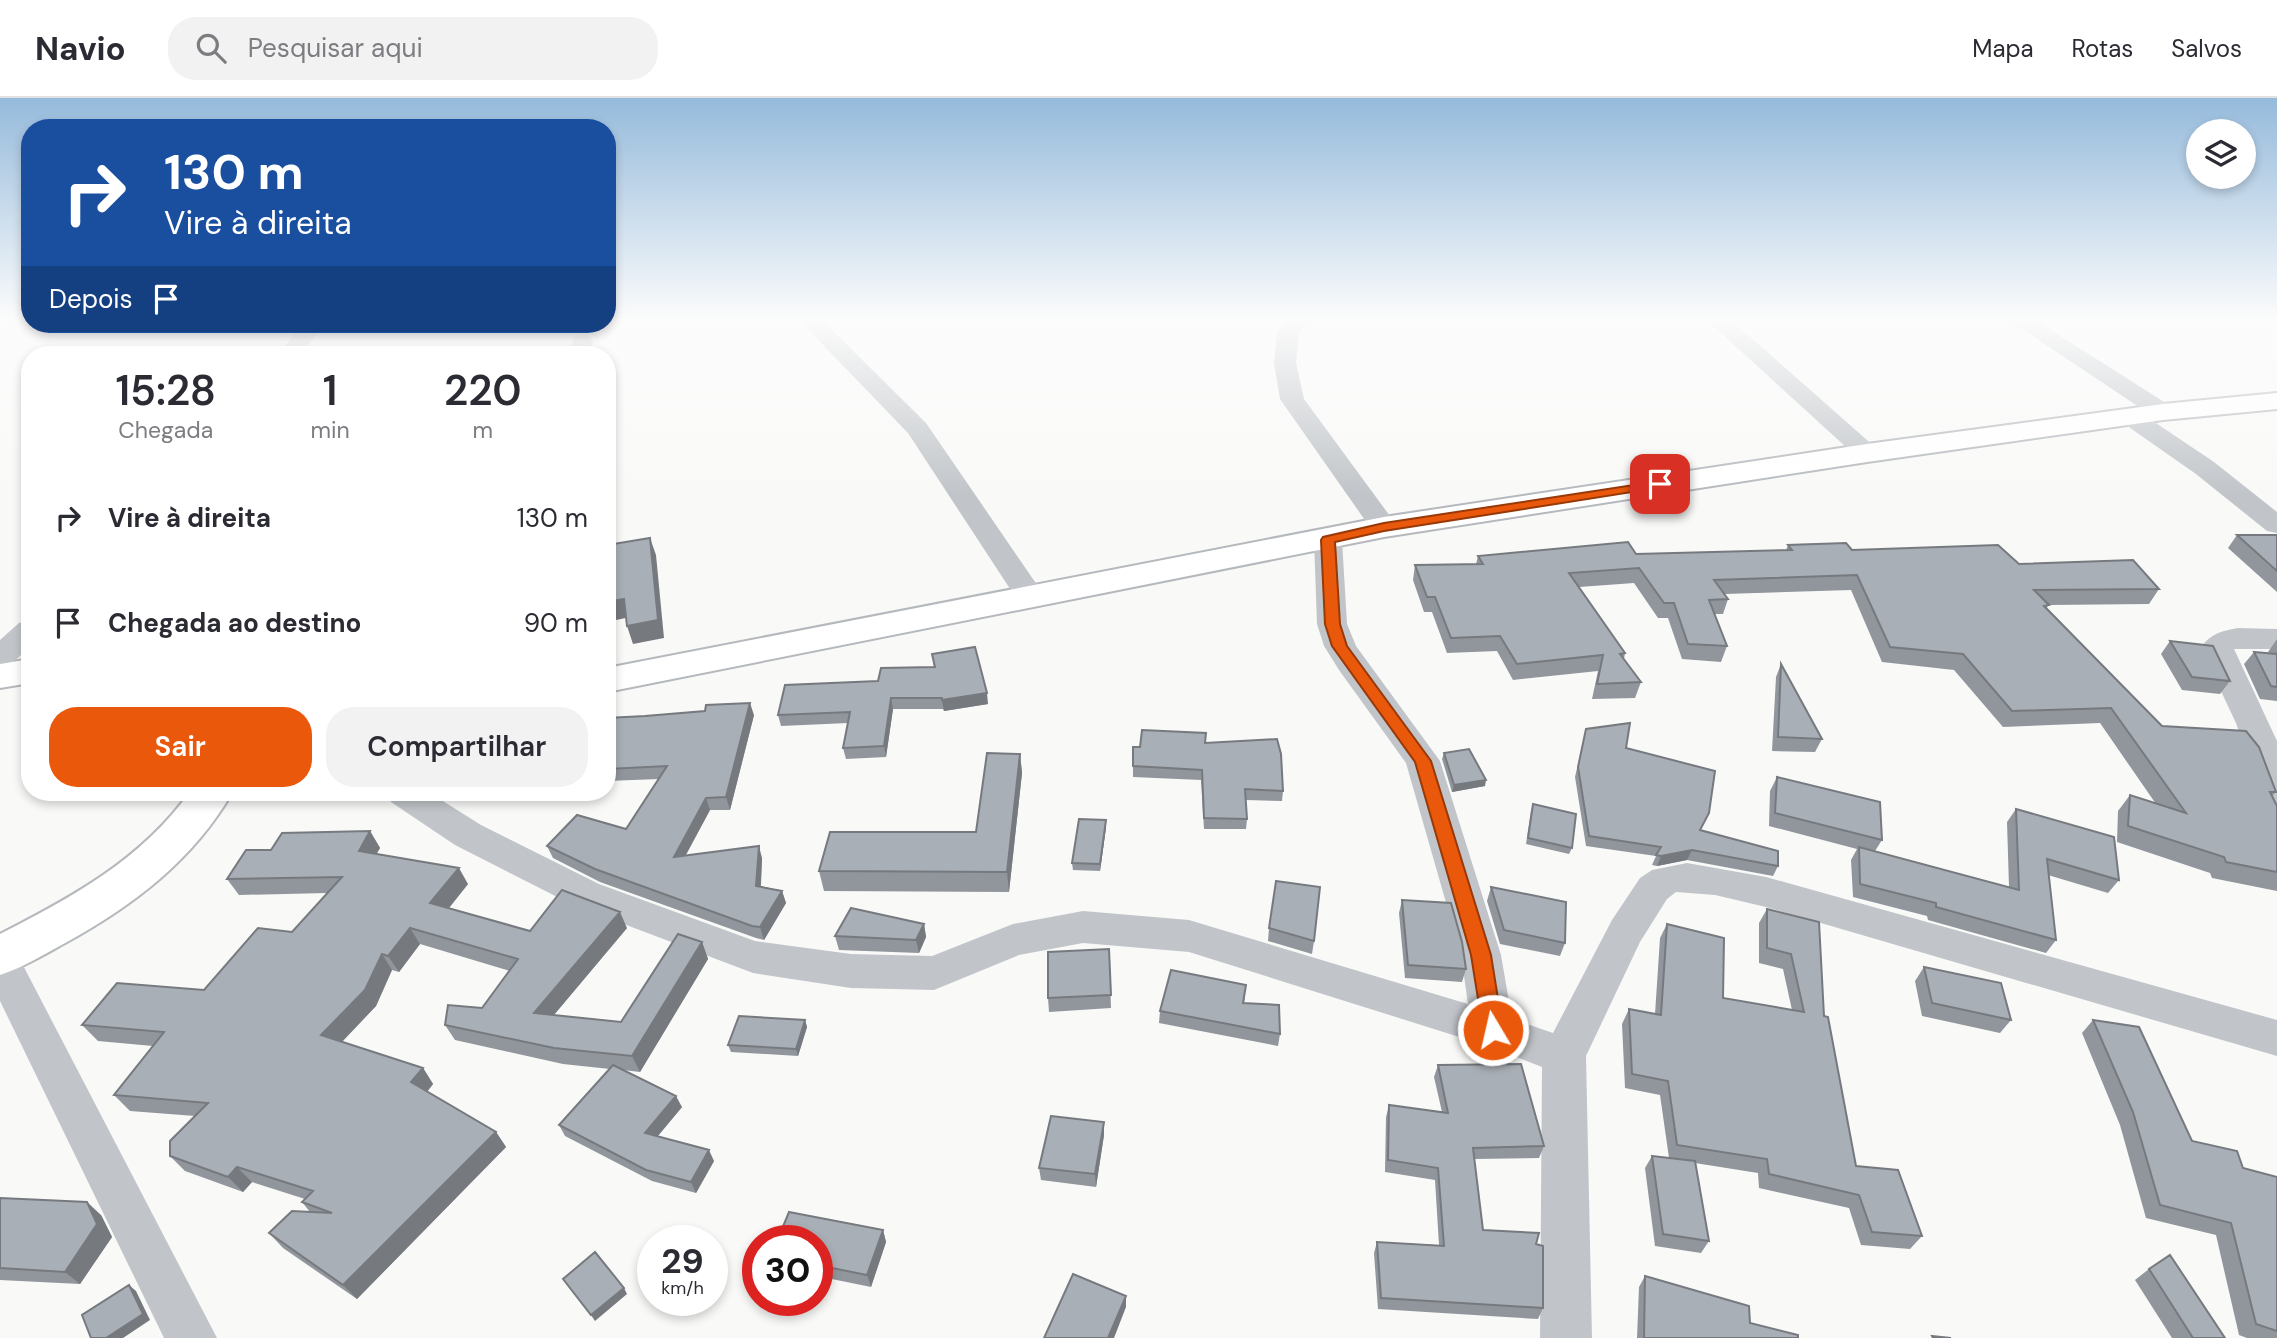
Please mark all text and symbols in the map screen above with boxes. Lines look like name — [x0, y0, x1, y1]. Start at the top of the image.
search box — [168, 17, 658, 80]
text: Navio — [35, 27, 126, 70]
icon: search — [192, 29, 230, 67]
text: Pesquisar aqui — [248, 31, 423, 65]
text: Mapa — [1972, 33, 2034, 64]
text: Rotas — [2072, 33, 2133, 64]
text: Salvos — [2171, 33, 2242, 64]
map controls — [2186, 119, 2256, 189]
button: layers — [2186, 119, 2256, 189]
text: 130 m — [164, 140, 304, 204]
icon: right — [49, 147, 140, 238]
text: Vire à direita — [164, 202, 352, 244]
icon: arrive — [147, 280, 185, 318]
text: Depois — [49, 282, 133, 316]
text: 15:28 — [115, 363, 216, 418]
text: 1 — [323, 363, 337, 418]
text: 220 — [444, 363, 522, 418]
text: Chegada — [118, 415, 213, 445]
text: min — [310, 415, 350, 445]
text: m — [473, 415, 493, 445]
pin — [1630, 454, 1690, 514]
icon: arrive — [1641, 465, 1679, 503]
icon: right — [49, 499, 87, 537]
text: Vire à direita — [108, 501, 271, 535]
text: 130 m — [517, 501, 588, 535]
icon: arrive — [49, 604, 87, 642]
text: Chegada ao destino — [108, 606, 361, 640]
text: 90 m — [524, 606, 588, 640]
button: Sair — [49, 707, 312, 787]
button: Compartilhar — [326, 707, 588, 787]
position arrow — [1456, 993, 1530, 1067]
speed limit sign: 30 — [742, 1225, 833, 1316]
text: 29 — [661, 1238, 704, 1284]
text: km/h — [661, 1276, 704, 1300]

